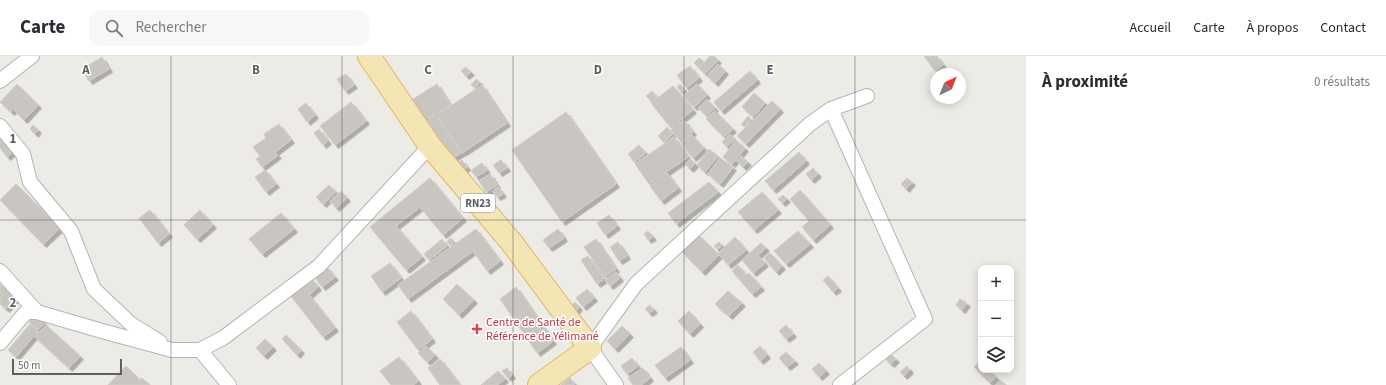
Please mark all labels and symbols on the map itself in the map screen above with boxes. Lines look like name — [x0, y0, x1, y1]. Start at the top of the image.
text: A — [81, 61, 90, 79]
text: B — [252, 61, 260, 79]
text: C — [424, 61, 432, 79]
text: D — [594, 61, 602, 79]
text: E — [766, 61, 774, 79]
north arrow — [930, 68, 966, 104]
text: 1 — [10, 130, 17, 148]
road number: RN23 — [461, 194, 495, 212]
text: 2 — [10, 294, 17, 312]
place label: Centre de Santé de Référence de Yélimané — [486, 314, 599, 345]
marker: Centre de Santé de Référence de Yélimané — [471, 323, 483, 335]
scale bar — [12, 357, 122, 376]

